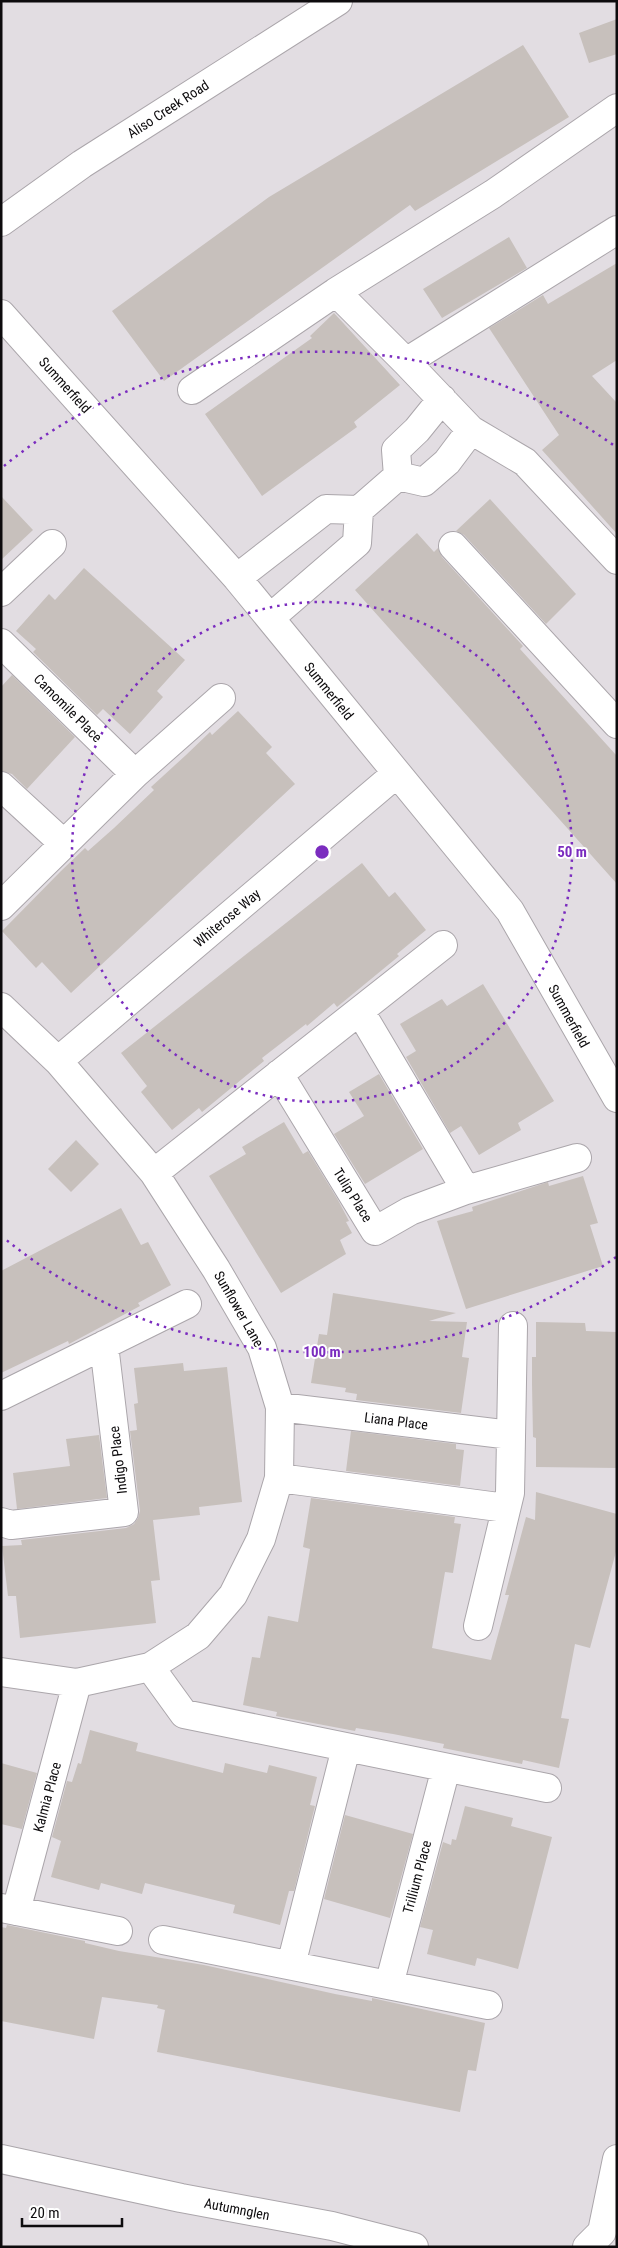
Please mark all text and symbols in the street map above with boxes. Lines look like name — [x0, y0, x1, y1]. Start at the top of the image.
street label: Aliso Creek Road — [124, 77, 212, 141]
street label: Summerfield — [36, 354, 94, 416]
street label: Summerfield — [301, 659, 357, 723]
street label: Camomile Place — [31, 671, 106, 746]
centre of rings — [313, 843, 331, 861]
text: 50 m — [557, 843, 587, 861]
street label: Whiterose Way — [191, 886, 263, 950]
street label: Summerfield — [545, 982, 593, 1050]
street label: Tulip Place — [330, 1165, 376, 1225]
street label: Sunflower Lane — [211, 1268, 267, 1350]
text: 100 m — [303, 1343, 341, 1361]
street label: Liana Place — [363, 1409, 429, 1433]
street label: Indigo Place — [106, 1425, 130, 1495]
street label: Kalmia Place — [30, 1760, 64, 1834]
street label: Trillium Place — [400, 1838, 435, 1915]
street label: Autumnglen — [203, 2195, 271, 2223]
scale bar — [22, 2196, 122, 2228]
text: 20 m — [30, 2204, 60, 2222]

